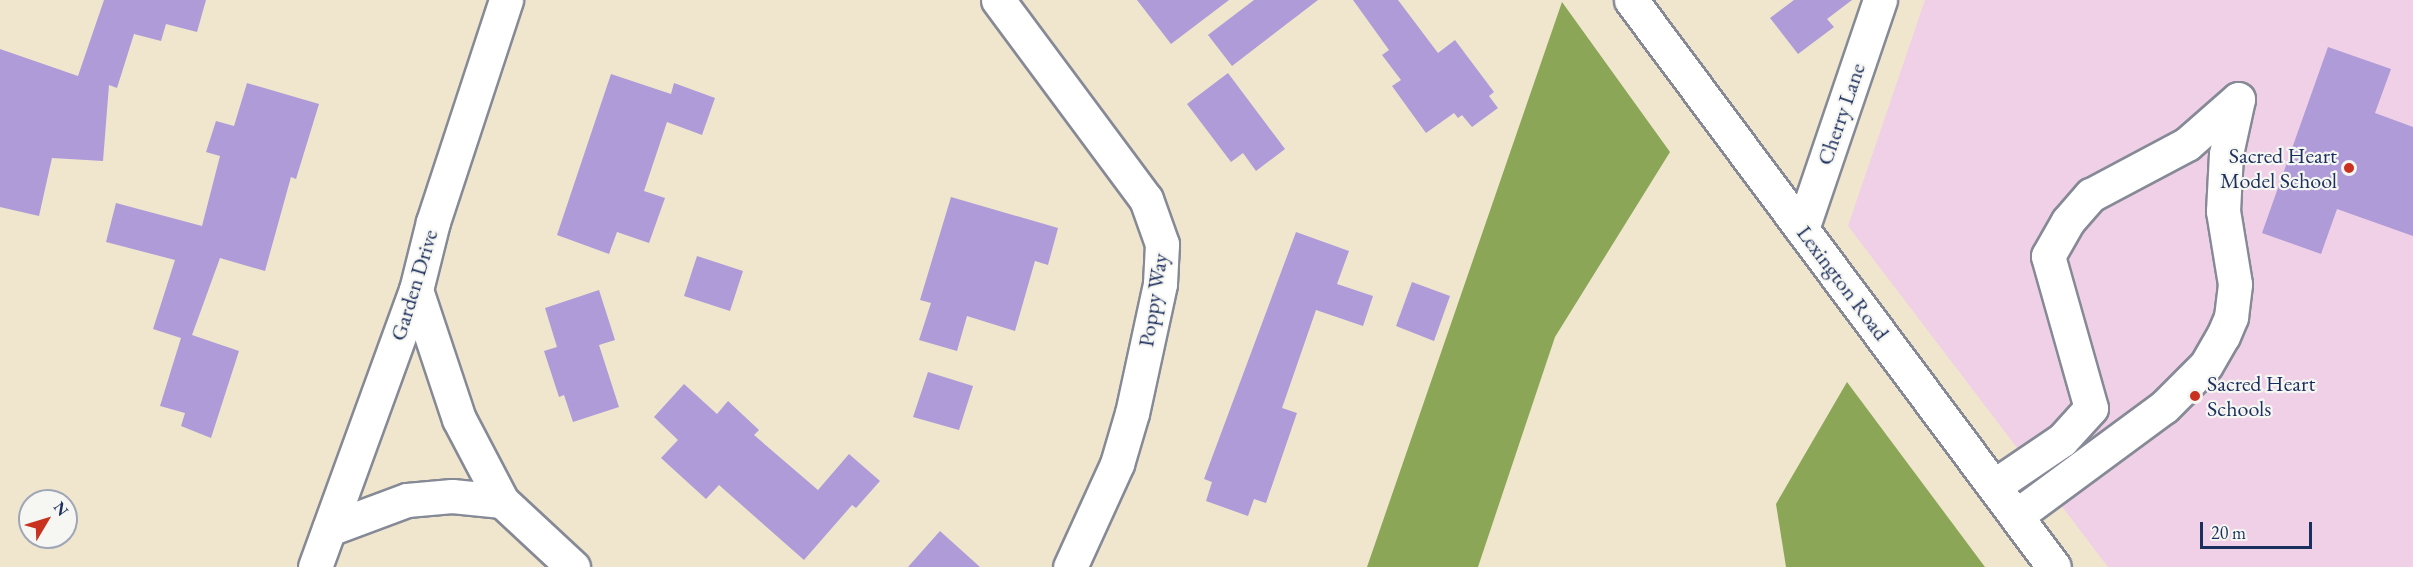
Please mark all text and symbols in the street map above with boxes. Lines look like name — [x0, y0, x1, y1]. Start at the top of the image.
street label: Cherry Lane — [1811, 60, 1871, 168]
place label: Sacred Heart Model School — [2220, 142, 2337, 194]
marker: Sacred Heart Model School — [2342, 161, 2356, 175]
street label: Lexington Road — [1791, 220, 1895, 346]
street label: Garden Drive — [385, 226, 443, 344]
street label: Poppy Way — [1133, 251, 1173, 349]
place label: Sacred Heart Schools — [2207, 370, 2315, 422]
marker: Sacred Heart Schools — [2188, 389, 2202, 403]
north arrow — [18, 489, 78, 549]
text: N — [49, 497, 73, 520]
scale bar — [2203, 510, 2316, 548]
text: 20 m — [2211, 521, 2246, 544]

